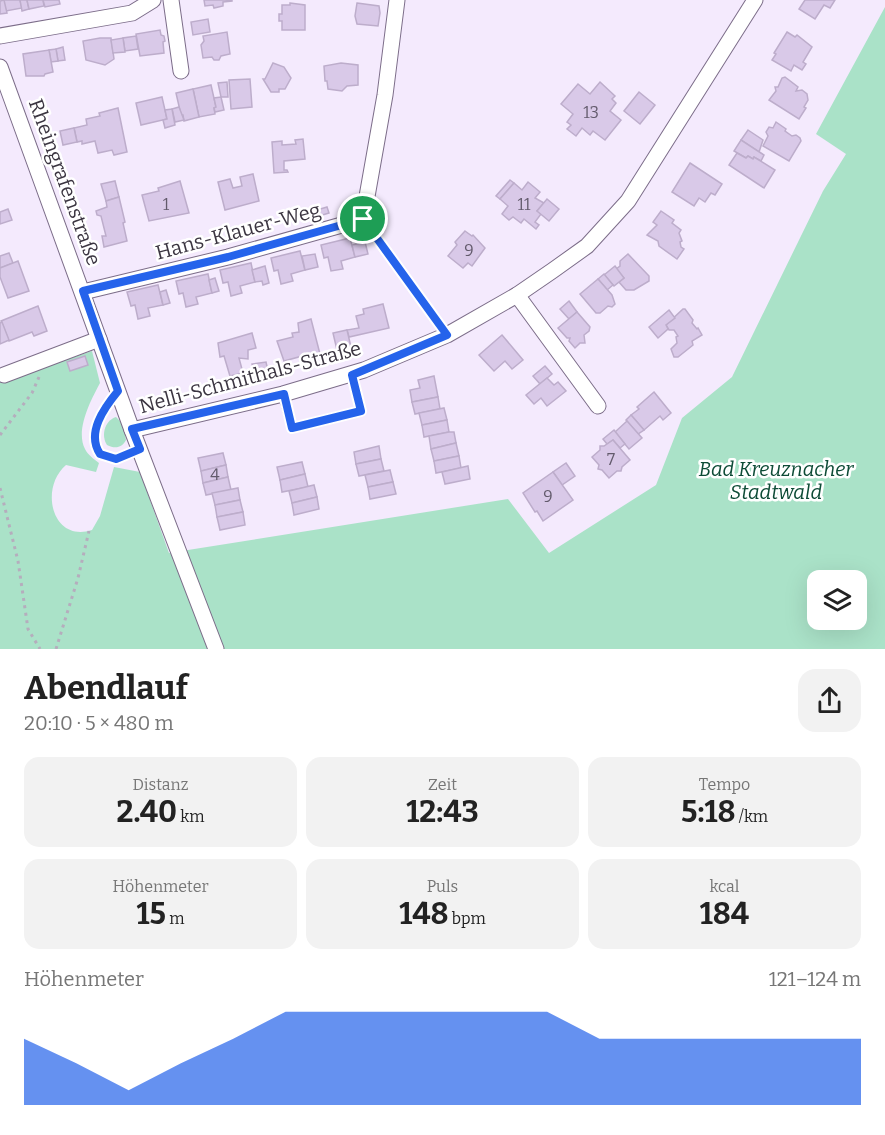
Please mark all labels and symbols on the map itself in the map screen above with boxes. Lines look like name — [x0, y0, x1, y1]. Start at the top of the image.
street label: Rheingrafenstraße — [24, 96, 106, 268]
house number: 13 — [583, 103, 599, 122]
pin — [337, 193, 388, 244]
house number: 1 — [163, 195, 170, 214]
house number: 11 — [518, 195, 531, 214]
street label: Hans-Klauer-Weg — [153, 197, 323, 265]
house number: 9 — [464, 241, 474, 260]
street label: Nelli-Schmithals-Straße — [136, 336, 364, 418]
house number: 7 — [607, 450, 615, 469]
park label: Bad Kreuznacher Stadtwald — [698, 457, 854, 504]
house number: 4 — [210, 465, 220, 484]
house number: 9 — [543, 487, 553, 506]

